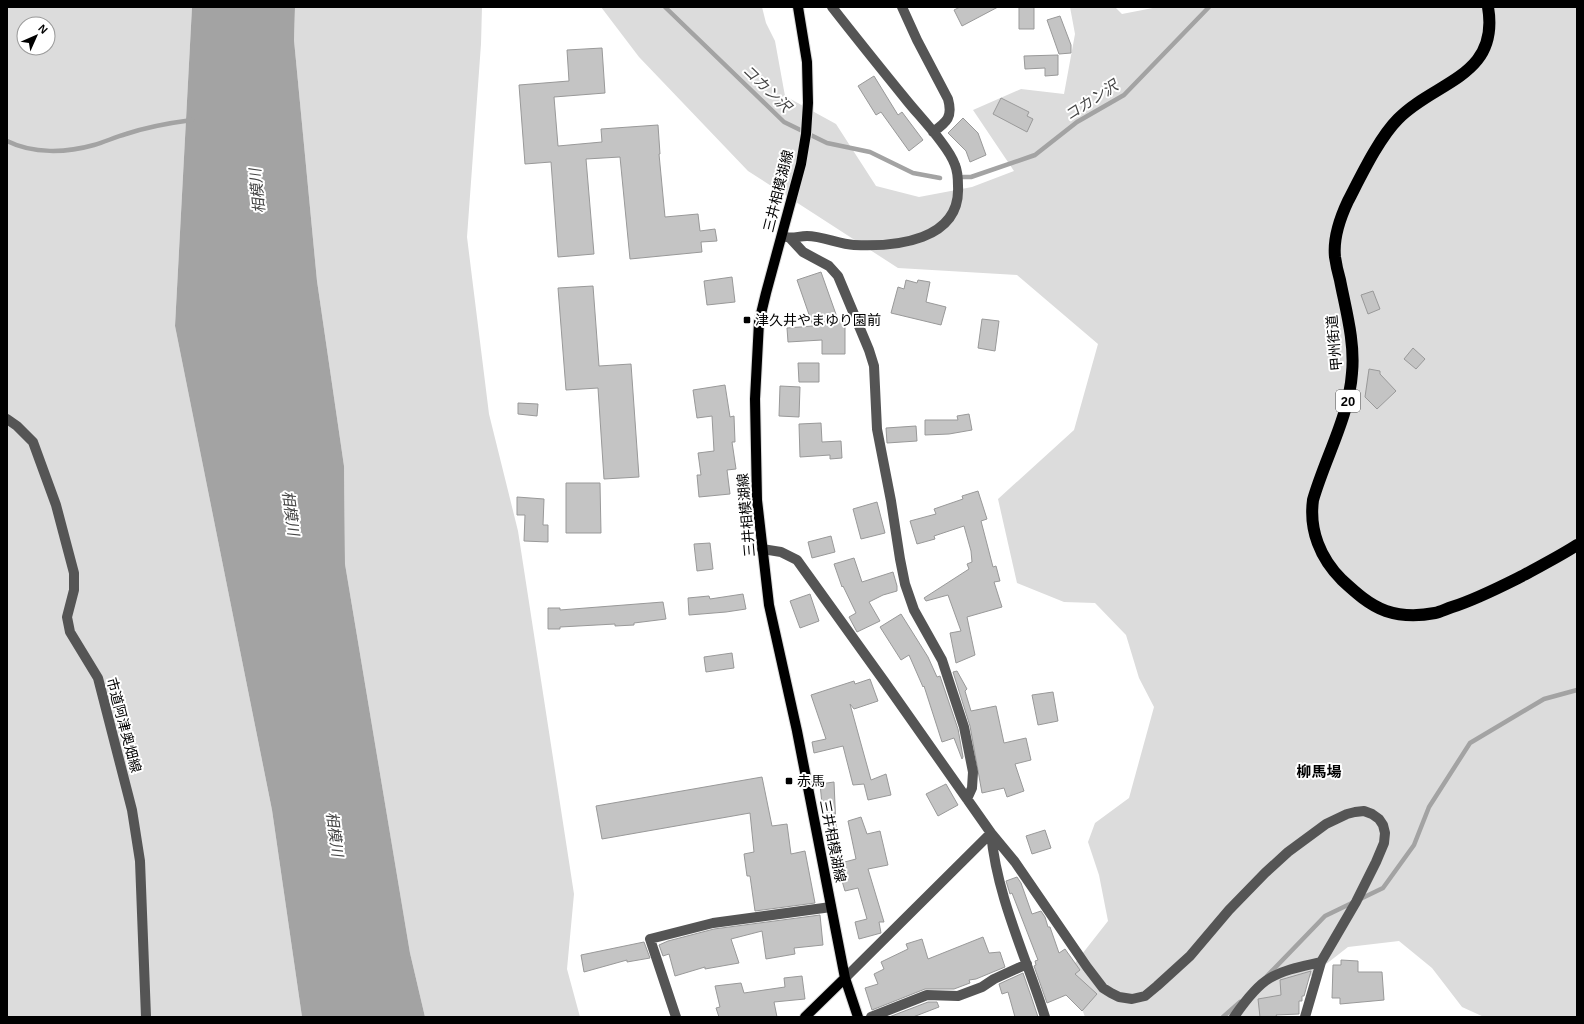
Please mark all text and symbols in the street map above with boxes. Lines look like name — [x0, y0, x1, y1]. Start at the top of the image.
north arrow — [16, 16, 56, 56]
text: N — [36, 22, 50, 36]
water label: コカン沢 — [740, 61, 796, 116]
water label: コカン沢 — [1061, 75, 1122, 123]
street label: 三井相模湖線 — [760, 148, 796, 234]
water label: 相模川 — [246, 166, 268, 214]
place label: 津久井やまゆり園前 — [755, 312, 881, 328]
street label: 甲州街道 — [1324, 314, 1344, 372]
marker: 津久井やまゆり園前 — [742, 315, 752, 325]
road number: 20 — [1336, 390, 1360, 412]
street label: 三井相模湖線 — [734, 472, 758, 558]
water label: 相模川 — [279, 490, 303, 538]
street label: 市道阿津奥畑線 — [104, 676, 144, 774]
district label: 柳馬場 — [1296, 763, 1342, 780]
place label: 赤馬 — [797, 773, 825, 789]
marker: 赤馬 — [784, 776, 794, 786]
street label: 三井相模湖線 — [817, 798, 849, 884]
water label: 相模川 — [323, 811, 347, 859]

